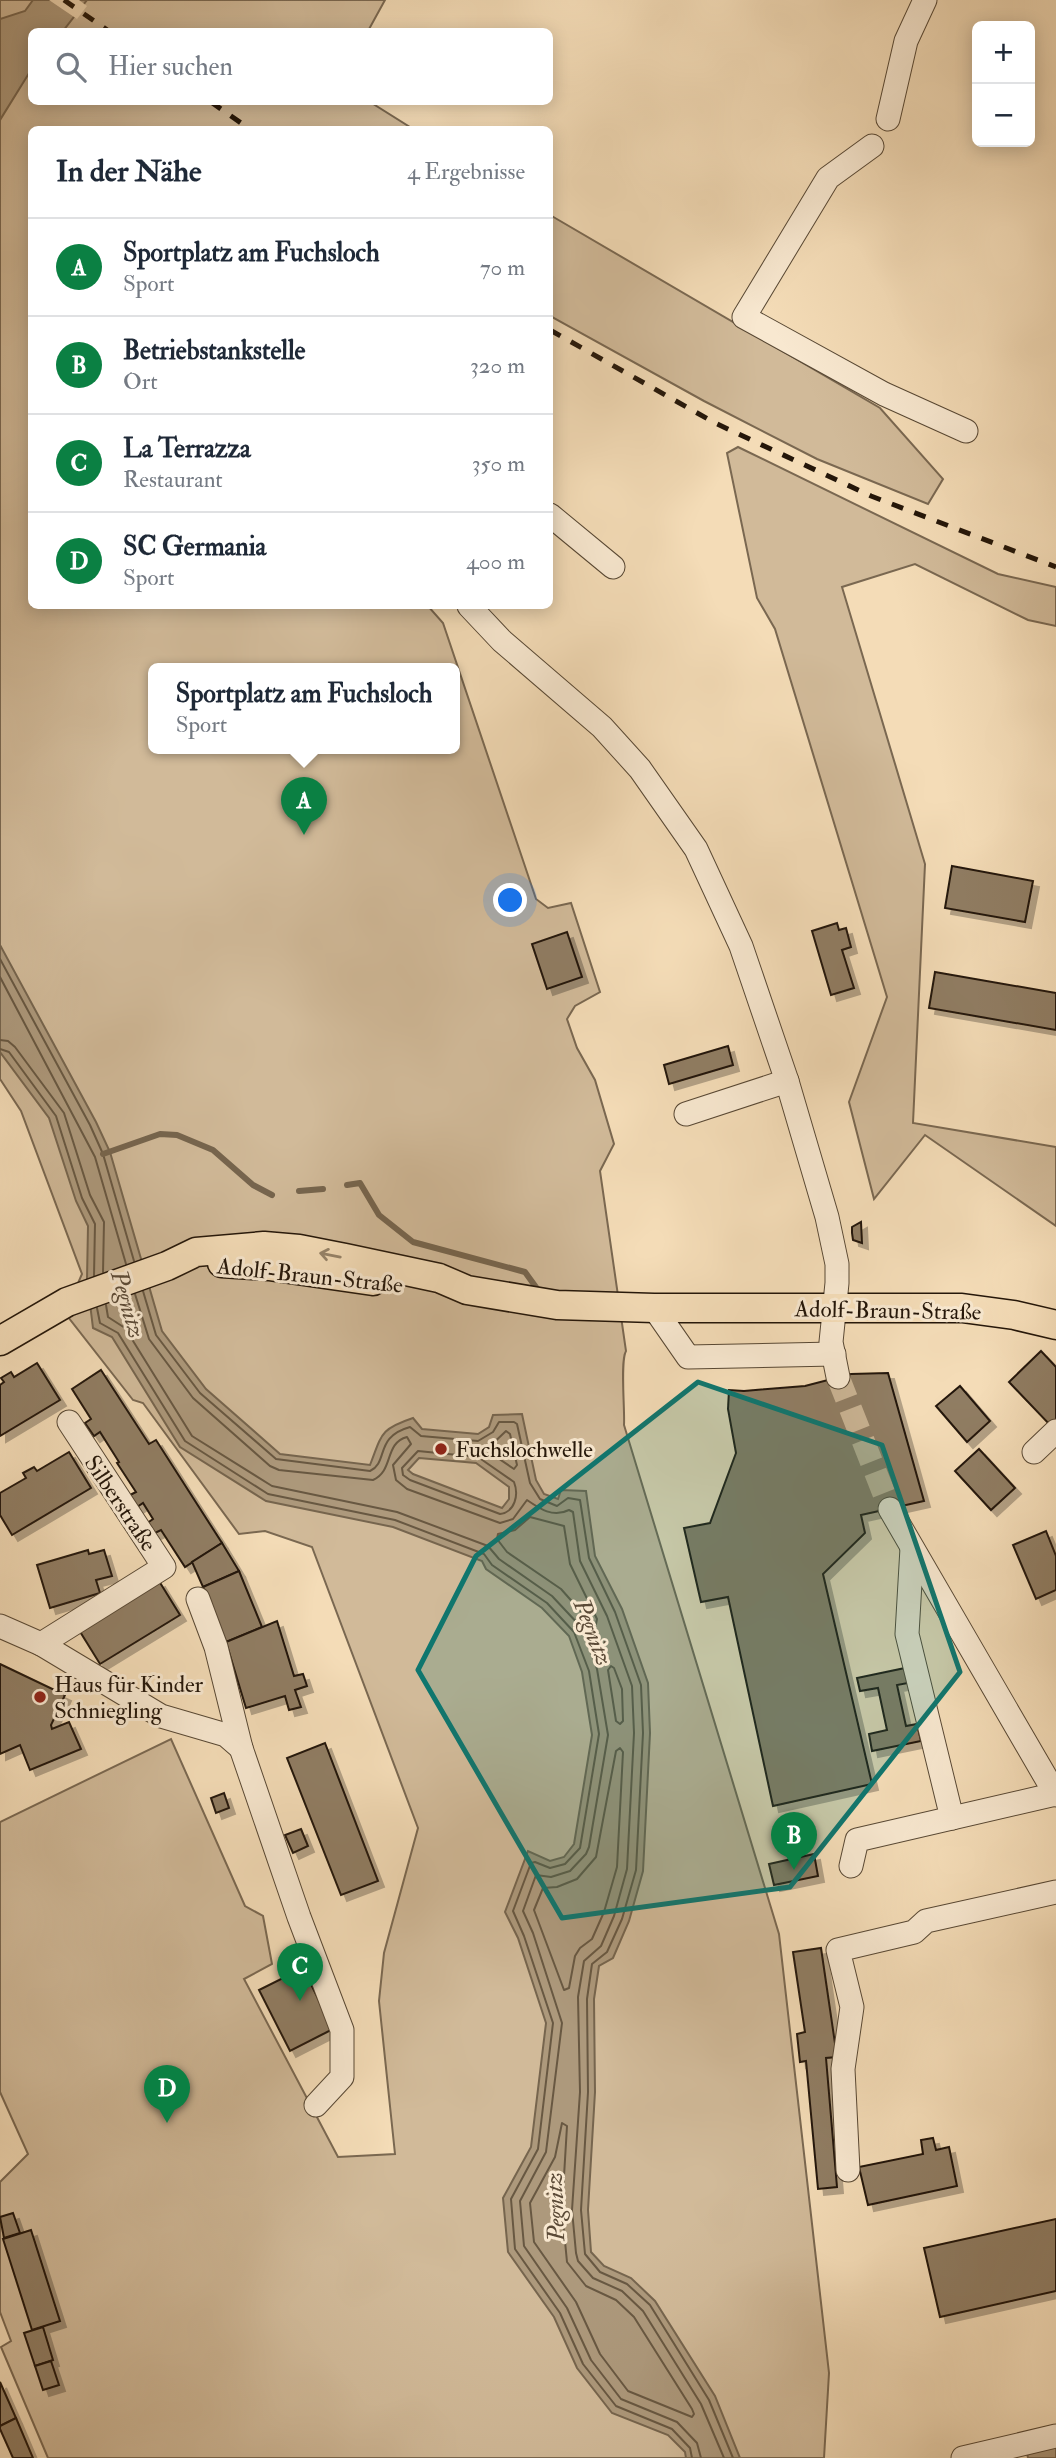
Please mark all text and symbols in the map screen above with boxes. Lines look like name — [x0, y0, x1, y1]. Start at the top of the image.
map controls — [972, 21, 1035, 147]
button: + — [972, 21, 1035, 84]
search box — [28, 28, 553, 105]
icon: search — [52, 48, 90, 86]
text: Hier suchen — [108, 51, 233, 83]
button: − — [972, 84, 1035, 147]
text: In der Nähe — [56, 153, 201, 190]
text: 4 Ergebnisse — [407, 157, 525, 186]
text: Sportplatz am Fuchsloch — [123, 237, 380, 269]
text: A — [72, 253, 86, 282]
text: 70 m — [480, 253, 525, 282]
text: Sport — [123, 269, 175, 298]
text: Betriebstankstelle — [123, 335, 305, 367]
text: B — [71, 351, 87, 380]
text: 320 m — [470, 351, 525, 380]
text: Ort — [123, 367, 158, 396]
text: La Terrazza — [123, 433, 251, 465]
text: C — [71, 449, 87, 478]
text: 350 m — [472, 449, 525, 478]
text: Restaurant — [123, 465, 223, 494]
text: SC Germania — [123, 531, 266, 563]
text: D — [70, 547, 88, 576]
text: 400 m — [466, 547, 525, 576]
text: Sport — [123, 563, 175, 592]
popup — [148, 663, 460, 754]
text: Sportplatz am Fuchsloch — [176, 678, 432, 710]
text: Sport — [176, 710, 227, 739]
pin: A — [281, 777, 327, 835]
your location — [493, 883, 527, 917]
one-way arrow — [319, 1248, 342, 1261]
street label: Adolf-Braun-Straße — [215, 1251, 405, 1300]
water label: Pegnitz — [103, 1266, 152, 1342]
street label: Adolf-Braun-Straße — [793, 1294, 982, 1327]
place label: Fuchslochwelle — [455, 1435, 593, 1464]
marker: Fuchslochwelle — [433, 1441, 449, 1457]
street label: Silberstraße — [78, 1450, 163, 1557]
water label: Pegnitz — [565, 1594, 619, 1670]
place label: Haus für Kinder Schniegling — [54, 1670, 204, 1725]
marker: Haus für Kinder Schniegling — [32, 1689, 48, 1705]
pin: B — [771, 1812, 817, 1870]
pin: C — [277, 1943, 323, 2001]
pin: D — [144, 2065, 190, 2123]
water label: Pegnitz — [539, 2172, 572, 2243]

